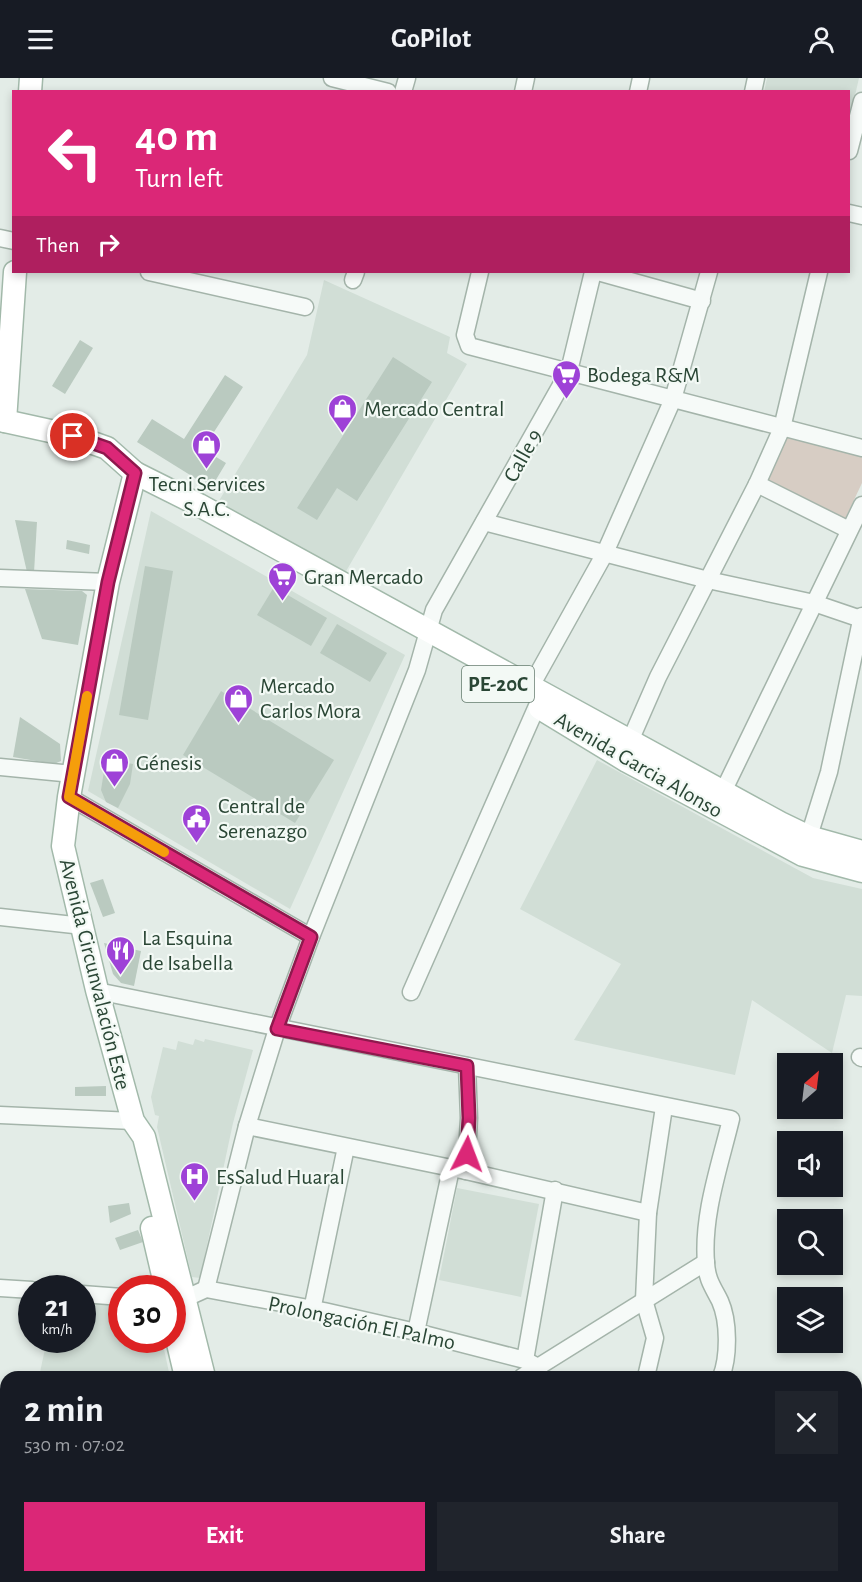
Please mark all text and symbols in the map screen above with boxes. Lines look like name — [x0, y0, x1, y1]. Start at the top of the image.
icon: menu — [24, 23, 57, 56]
icon: person — [805, 23, 838, 56]
text: GoPilot — [391, 25, 471, 52]
icon: left — [36, 114, 114, 192]
text: 40 m — [135, 116, 218, 158]
text: Turn left — [135, 165, 223, 192]
icon: right — [92, 228, 125, 261]
text: Then — [36, 234, 80, 256]
supermarket icon: Bodega R&M — [550, 358, 582, 400]
place label: Bodega R&M — [587, 364, 700, 386]
shop icon: Mercado Central — [327, 392, 359, 434]
place label: Mercado Central — [364, 398, 504, 420]
pin — [47, 410, 98, 461]
icon: arrive — [56, 419, 89, 452]
street label: Calle 9 — [500, 425, 546, 486]
shop icon: Tecni Services S.A.C. — [191, 428, 223, 470]
place label: Tecni Services S.A.C. — [149, 473, 265, 520]
supermarket icon: Gran Mercado — [267, 560, 299, 602]
place label: Gran Mercado — [304, 566, 423, 588]
road number: PE-20C — [462, 666, 534, 702]
place label: Mercado Carlos Mora — [260, 675, 361, 722]
shop icon: Mercado Carlos Mora — [223, 682, 255, 724]
street label: Avenida Garcia Alonso — [551, 708, 726, 822]
shop icon: Génesis — [99, 746, 131, 788]
place label: Génesis — [136, 752, 202, 774]
place label: Central de Serenazgo — [218, 795, 307, 842]
public building icon: Central de Serenazgo — [181, 802, 213, 844]
street label: Avenida Circunvalación Este — [56, 856, 134, 1092]
place label: La Esquina de Isabella — [142, 927, 233, 974]
restaurant icon: La Esquina de Isabella — [105, 934, 137, 976]
north arrow — [777, 1053, 843, 1119]
map controls — [777, 1053, 843, 1353]
position arrow — [435, 1122, 499, 1186]
button: sound — [777, 1131, 843, 1197]
hospital icon: EsSalud Huaral — [179, 1160, 211, 1202]
place label: EsSalud Huaral — [216, 1166, 345, 1188]
button: search — [777, 1209, 843, 1275]
speed limit sign: 30 — [108, 1275, 186, 1353]
button: layers — [777, 1287, 843, 1353]
text: 21 — [45, 1292, 69, 1322]
street label: Prolongación El Palmo — [266, 1292, 457, 1354]
text: km/h — [42, 1322, 72, 1337]
button: close — [775, 1391, 838, 1454]
text: 2 min — [24, 1392, 104, 1428]
text: 530 m · 07:02 — [24, 1435, 125, 1455]
button: Exit — [24, 1502, 425, 1571]
button: Share — [437, 1502, 838, 1571]

